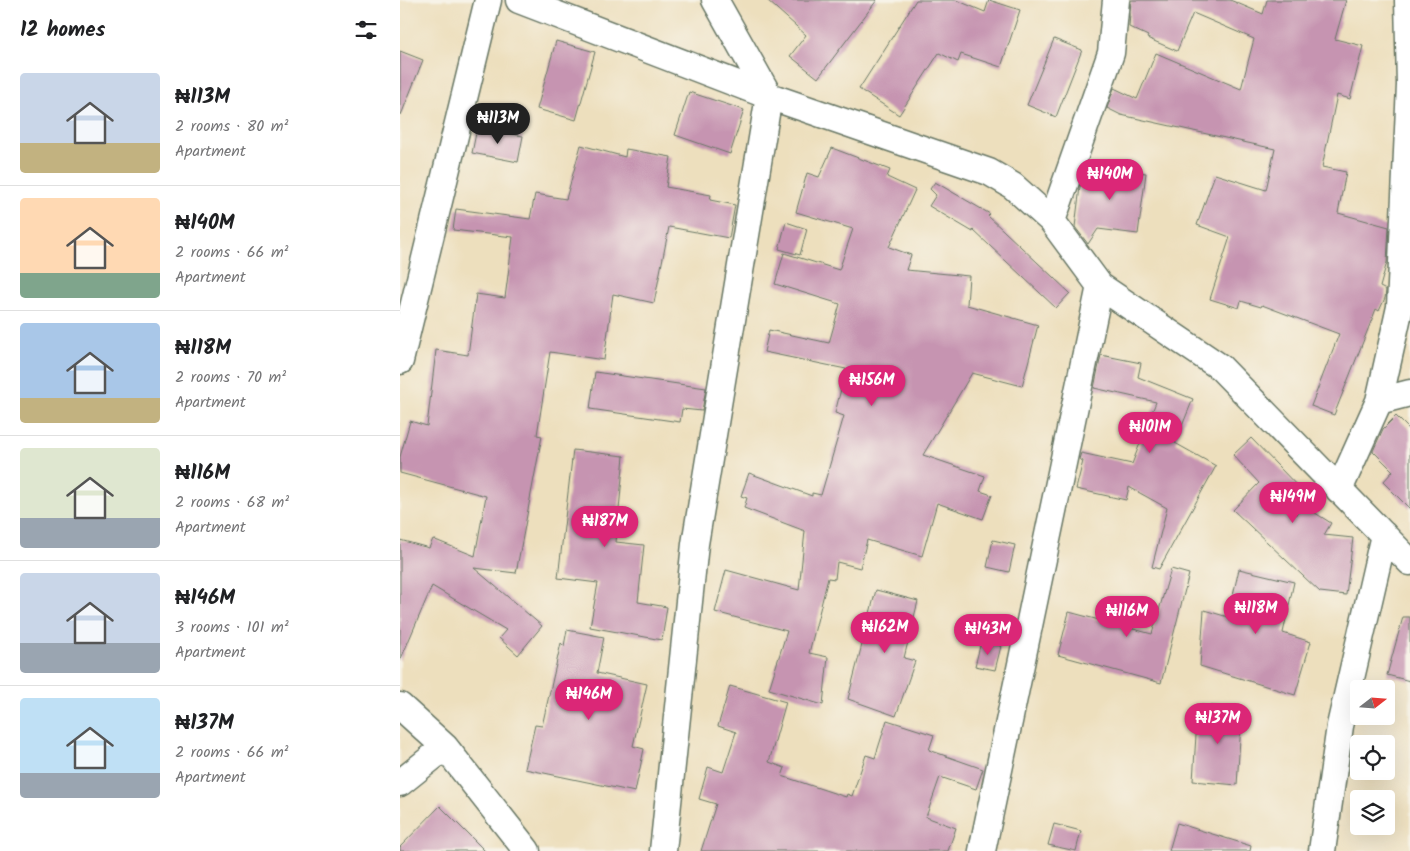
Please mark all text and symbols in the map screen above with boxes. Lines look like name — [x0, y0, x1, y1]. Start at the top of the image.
text: 12 homes — [20, 14, 105, 47]
icon: filters — [352, 16, 380, 44]
text: ₦113M — [175, 81, 230, 114]
icon: home — [60, 93, 120, 153]
pin: ₦113M — [463, 102, 533, 145]
text: ₦113M — [477, 106, 519, 131]
text: 2 rooms · 80 m² — [175, 114, 288, 139]
text: Apartment — [175, 139, 246, 164]
pin: ₦140M — [1075, 158, 1145, 201]
text: ₦140M — [1087, 162, 1133, 187]
text: ₦140M — [175, 207, 235, 240]
icon: home — [60, 218, 120, 278]
text: 2 rooms · 66 m² — [175, 240, 289, 265]
text: Apartment — [175, 265, 246, 290]
text: ₦118M — [175, 332, 231, 365]
icon: home — [60, 343, 120, 403]
pin: ₦156M — [837, 364, 907, 407]
text: 2 rooms · 70 m² — [175, 365, 286, 390]
text: ₦156M — [849, 368, 895, 393]
text: Apartment — [175, 390, 246, 415]
pin: ₦101M — [1115, 412, 1185, 454]
text: ₦101M — [1129, 415, 1171, 440]
text: ₦116M — [175, 457, 230, 490]
icon: home — [60, 468, 120, 528]
pin: ₦149M — [1258, 482, 1328, 524]
text: ₦149M — [1270, 485, 1316, 510]
text: 2 rooms · 68 m² — [175, 490, 289, 515]
pin: ₦187M — [570, 506, 640, 548]
text: ₦187M — [582, 509, 628, 534]
text: Apartment — [175, 515, 246, 540]
text: ₦146M — [175, 582, 235, 615]
pin: ₦118M — [1221, 592, 1291, 635]
icon: home — [60, 593, 120, 653]
pin: ₦116M — [1092, 596, 1162, 638]
text: ₦118M — [1235, 596, 1277, 621]
text: ₦116M — [1106, 599, 1148, 624]
pin: ₦162M — [850, 612, 920, 654]
pin: ₦143M — [953, 614, 1023, 656]
text: 3 rooms · 101 m² — [175, 615, 289, 640]
text: ₦162M — [862, 615, 908, 640]
text: ₦143M — [965, 617, 1011, 642]
text: Apartment — [175, 640, 246, 665]
pin: ₦146M — [554, 678, 624, 721]
north arrow — [1350, 680, 1395, 725]
map controls — [1350, 680, 1395, 835]
text: ₦146M — [566, 682, 612, 707]
pin: ₦137M — [1183, 702, 1253, 745]
text: ₦137M — [1196, 706, 1240, 731]
text: ₦137M — [175, 707, 234, 740]
icon: home — [60, 718, 120, 778]
button: locate — [1350, 735, 1395, 780]
text: 2 rooms · 66 m² — [175, 740, 289, 765]
text: Apartment — [175, 765, 246, 790]
button: layers — [1350, 790, 1395, 835]

